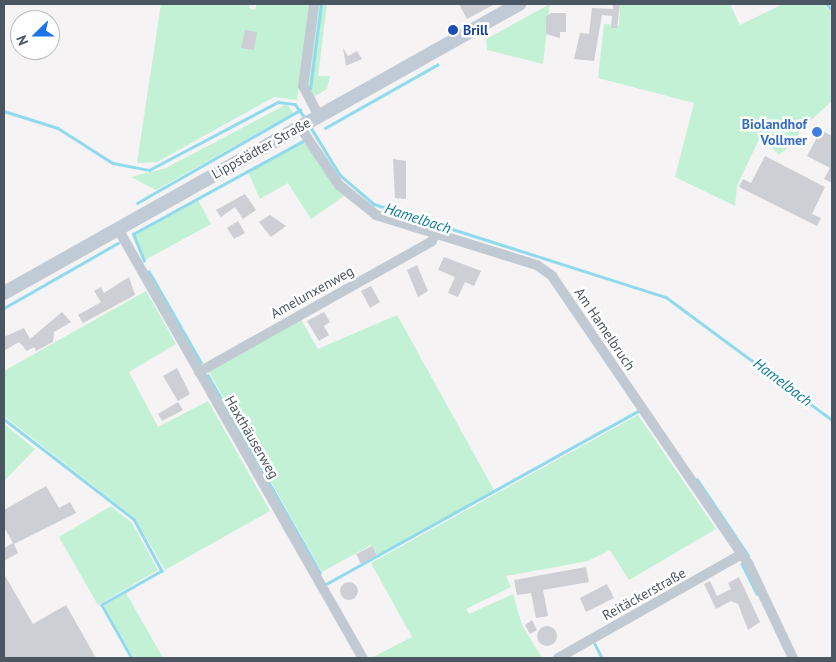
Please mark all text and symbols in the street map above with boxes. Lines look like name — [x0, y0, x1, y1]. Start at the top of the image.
north arrow — [10, 10, 60, 60]
place label: Brill — [463, 22, 488, 38]
marker: Brill — [447, 24, 459, 36]
text: N — [12, 33, 32, 48]
street label: Lippstädter Straße — [208, 114, 314, 182]
place label: Biolandhof Vollmer — [742, 116, 807, 148]
marker: Biolandhof Vollmer — [811, 126, 823, 138]
water label: Hamelbach — [383, 199, 453, 237]
street label: Amelunxenweg — [268, 262, 356, 322]
street label: Am Hamelbruch — [571, 284, 639, 374]
water label: Hamelbach — [750, 354, 816, 410]
street label: Haxthäuserweg — [222, 393, 282, 481]
street label: Reitäckerstraße — [599, 564, 689, 624]

